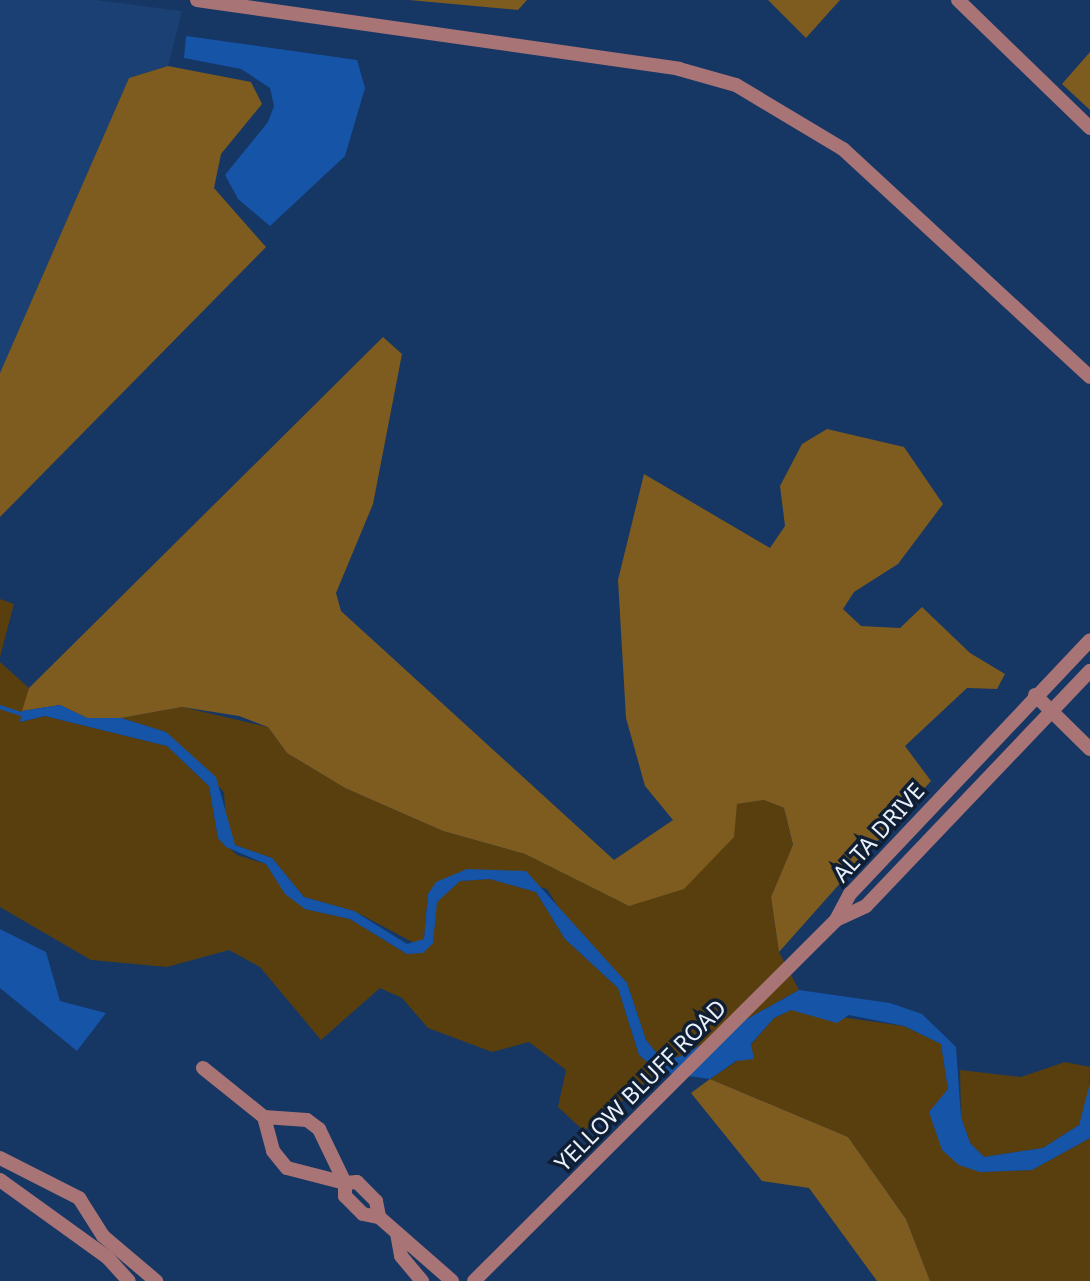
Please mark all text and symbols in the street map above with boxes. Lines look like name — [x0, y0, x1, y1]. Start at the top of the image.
street label: ALTA DRIVE — [826, 777, 930, 887]
street label: YELLOW BLUFF ROAD — [548, 993, 732, 1177]

